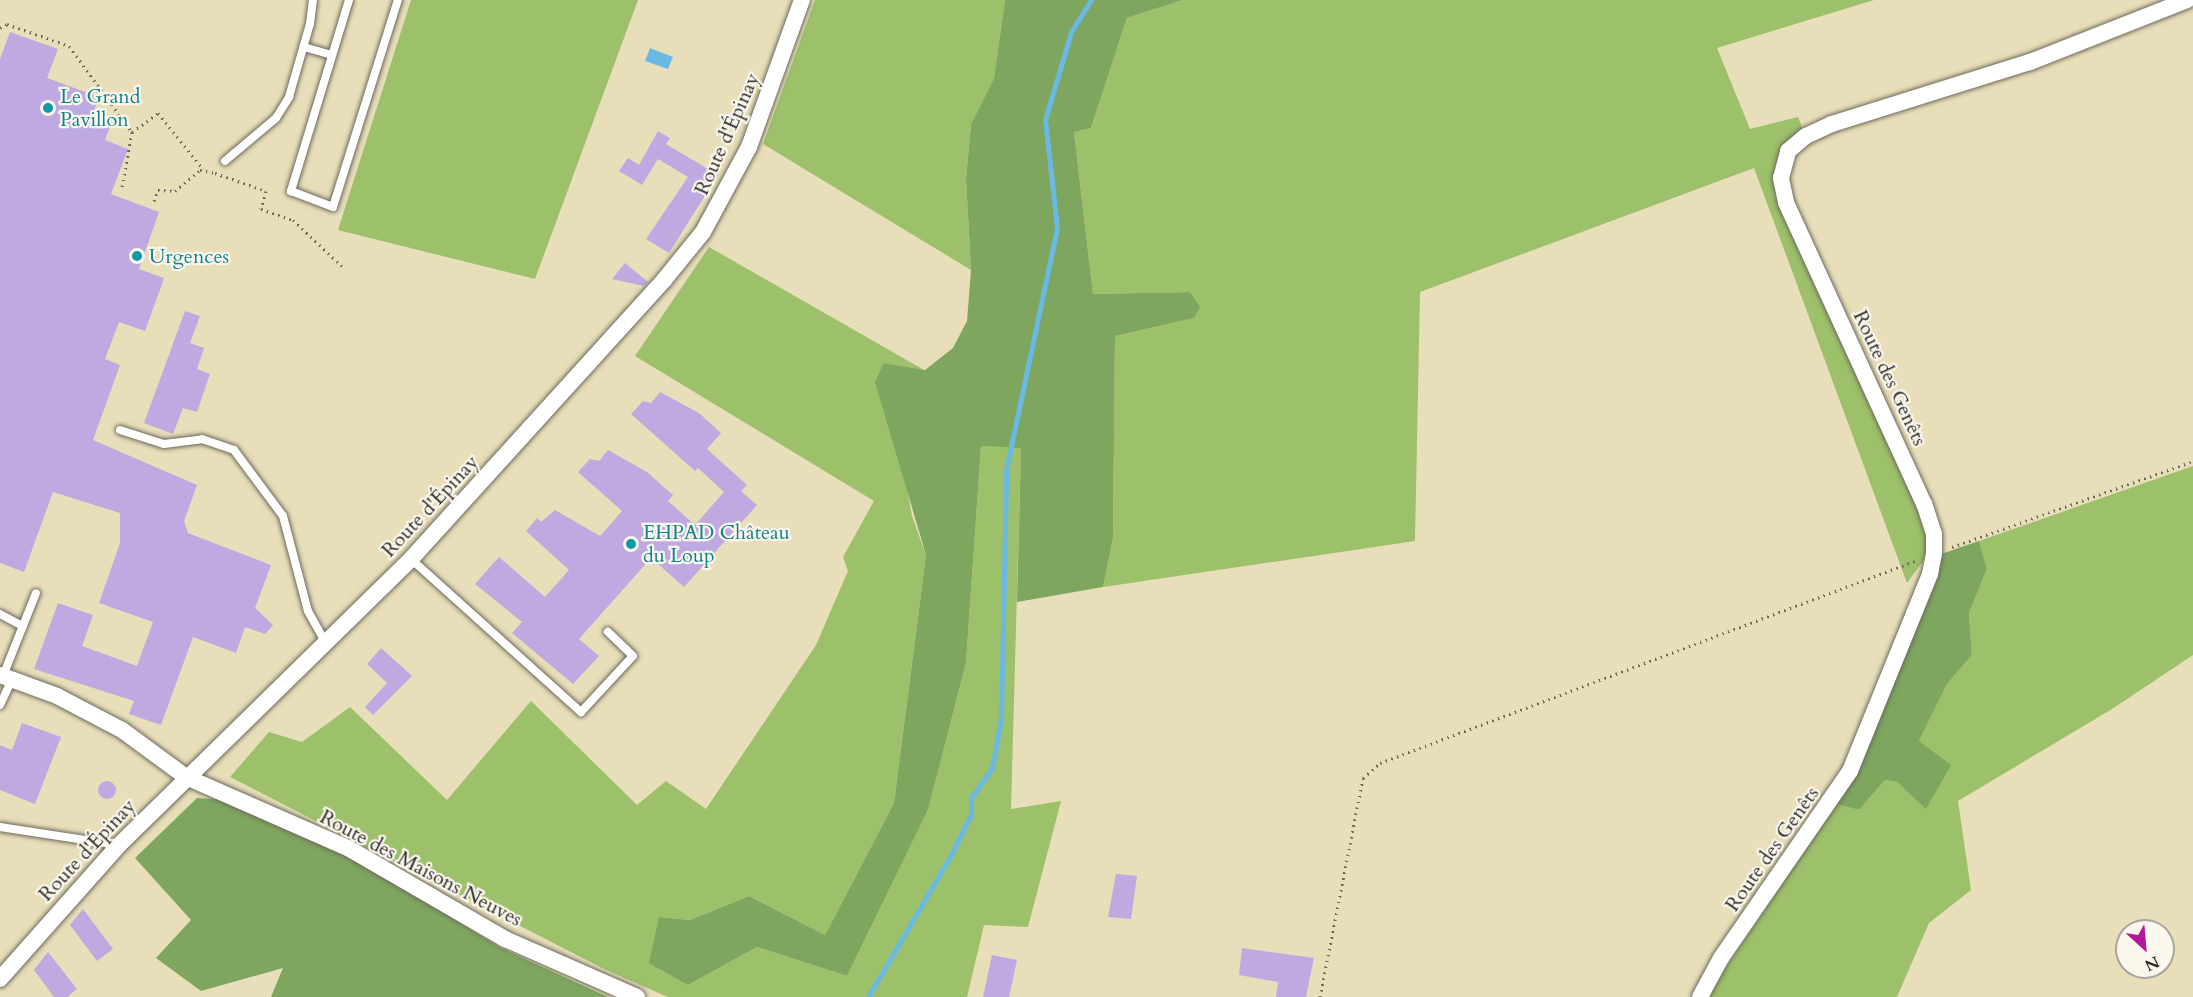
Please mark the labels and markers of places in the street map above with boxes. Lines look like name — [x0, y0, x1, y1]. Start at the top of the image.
place label: Le Grand Pavillon — [60, 84, 140, 131]
marker: Le Grand Pavillon — [41, 101, 55, 115]
place label: Urgences — [149, 244, 229, 268]
marker: Urgences — [130, 249, 144, 263]
place label: EHPAD Château du Loup — [643, 520, 790, 567]
marker: EHPAD Château du Loup — [624, 537, 638, 551]

